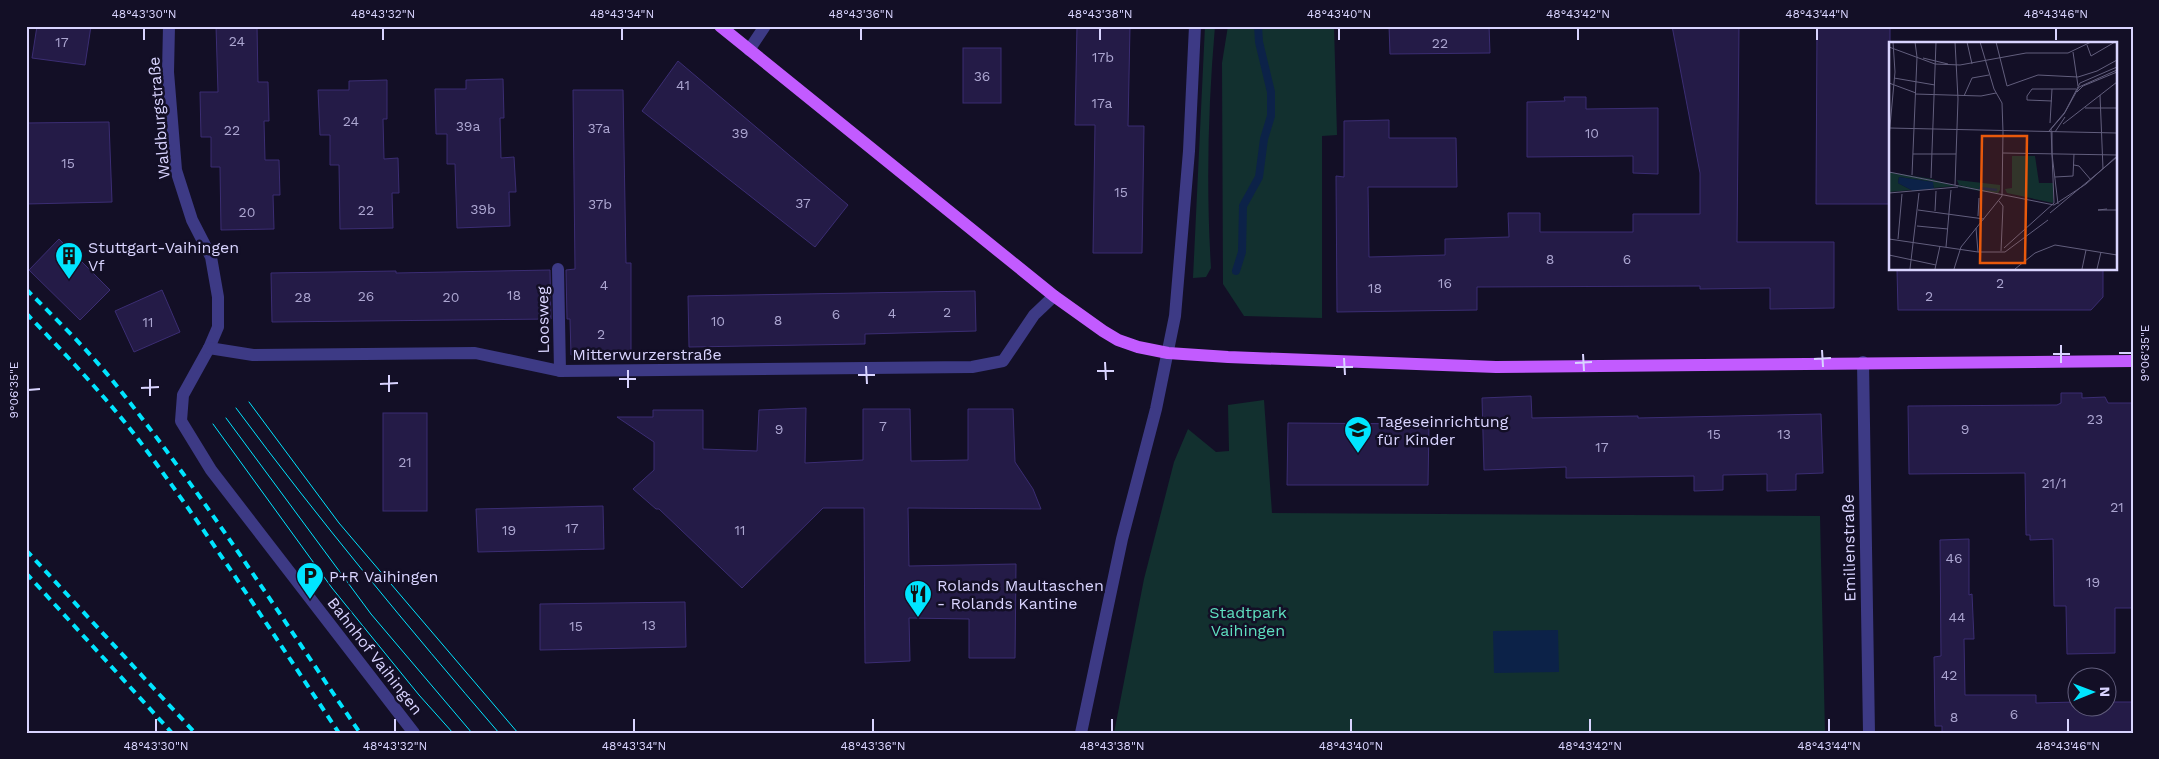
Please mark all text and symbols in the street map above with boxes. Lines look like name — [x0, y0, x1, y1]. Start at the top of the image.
text: 48°43'30"N — [111, 7, 177, 21]
text: 48°43'32"N — [351, 7, 415, 21]
text: 48°43'34"N — [590, 7, 654, 21]
text: 48°43'36"N — [828, 7, 894, 21]
text: 48°43'38"N — [1067, 7, 1133, 21]
text: 48°43'40"N — [1307, 7, 1371, 21]
text: 48°43'42"N — [1546, 7, 1610, 21]
text: 48°43'44"N — [1785, 7, 1849, 21]
text: 48°43'46"N — [2024, 7, 2088, 21]
house number: 24 — [229, 33, 245, 49]
house number: 17 — [55, 34, 69, 50]
house number: 22 — [1432, 35, 1448, 51]
inset map — [1889, 42, 2116, 270]
house number: 17b — [1092, 49, 1114, 65]
street label: Waldburgstraße — [144, 56, 174, 180]
house number: 36 — [974, 68, 990, 84]
house number: 41 — [676, 77, 690, 93]
house number: 17a — [1092, 95, 1112, 111]
house number: 24 — [343, 113, 359, 129]
house number: 39a — [456, 118, 480, 134]
house number: 37a — [588, 120, 611, 136]
house number: 22 — [224, 122, 240, 138]
house number: 39 — [732, 125, 748, 141]
house number: 10 — [1585, 125, 1599, 141]
house number: 15 — [61, 155, 75, 171]
house number: 15 — [1114, 184, 1128, 200]
house number: 37 — [795, 195, 811, 211]
house number: 37b — [588, 196, 612, 212]
house number: 39b — [470, 201, 496, 217]
house number: 22 — [358, 202, 374, 218]
house number: 20 — [239, 204, 255, 220]
place label: Stuttgart-Vaihingen Vf — [88, 238, 239, 275]
building icon: Stuttgart-Vaihingen Vf — [54, 241, 84, 280]
house number: 8 — [1546, 251, 1554, 267]
house number: 6 — [1623, 251, 1631, 267]
house number: 16 — [1438, 275, 1452, 291]
house number: 2 — [1996, 275, 2004, 291]
house number: 4 — [600, 277, 608, 293]
house number: 18 — [1368, 280, 1382, 296]
street label: Loosweg — [533, 286, 553, 354]
house number: 18 — [507, 287, 521, 303]
house number: 26 — [358, 288, 374, 304]
house number: 2 — [1925, 288, 1933, 304]
house number: 28 — [295, 289, 311, 305]
house number: 20 — [443, 289, 459, 305]
house number: 2 — [943, 304, 951, 320]
house number: 4 — [888, 305, 896, 321]
house number: 6 — [832, 306, 840, 322]
house number: 8 — [774, 312, 782, 328]
house number: 10 — [711, 313, 725, 329]
house number: 11 — [143, 314, 153, 330]
text: 9°06'35"E — [2138, 324, 2152, 381]
house number: 2 — [597, 326, 605, 342]
street label: Mitterwurzerstraße — [572, 345, 722, 364]
text: 9°06'35"E — [7, 361, 21, 418]
house number: 23 — [2087, 411, 2103, 427]
place label: Tageseinrichtung für Kinder — [1377, 412, 1509, 449]
school or university icon: Tageseinrichtung für Kinder — [1343, 415, 1373, 454]
house number: 7 — [879, 418, 887, 434]
house number: 9 — [775, 421, 783, 437]
house number: 9 — [1961, 421, 1969, 437]
house number: 15 — [1707, 426, 1721, 442]
house number: 13 — [1777, 426, 1791, 442]
house number: 17 — [1595, 439, 1609, 455]
house number: 21 — [398, 454, 412, 470]
house number: 21/1 — [2041, 475, 2067, 491]
street label: Emilienstraße — [1839, 494, 1859, 602]
house number: 21 — [2110, 499, 2124, 515]
house number: 17 — [565, 520, 579, 536]
house number: 19 — [502, 522, 516, 538]
house number: 11 — [735, 522, 745, 538]
house number: 46 — [1945, 550, 1963, 566]
parking icon: P+R Vaihingen — [295, 561, 325, 600]
place label: P+R Vaihingen — [329, 567, 438, 586]
house number: 19 — [2086, 574, 2100, 590]
place label: Rolands Maultaschen - Rolands Kantine — [937, 576, 1104, 613]
restaurant icon: Rolands Maultaschen - Rolands Kantine — [903, 579, 933, 618]
street label: Bahnhof Vaihingen — [323, 594, 427, 718]
park label: Stadtpark Vaihingen — [1209, 603, 1287, 640]
house number: 44 — [1948, 609, 1966, 625]
house number: 13 — [642, 617, 656, 633]
house number: 15 — [569, 618, 583, 634]
north arrow — [2066, 666, 2116, 716]
house number: 42 — [1941, 667, 1957, 683]
text: N — [2097, 686, 2113, 697]
house number: 6 — [2010, 706, 2018, 722]
house number: 8 — [1950, 709, 1958, 725]
text: 48°43'30"N — [123, 739, 189, 753]
text: 48°43'32"N — [363, 739, 427, 753]
text: 48°43'34"N — [602, 739, 666, 753]
text: 48°43'36"N — [840, 739, 906, 753]
text: 48°43'38"N — [1079, 739, 1145, 753]
text: 48°43'40"N — [1319, 739, 1383, 753]
text: 48°43'42"N — [1558, 739, 1622, 753]
text: 48°43'44"N — [1797, 739, 1861, 753]
text: 48°43'46"N — [2036, 739, 2100, 753]

